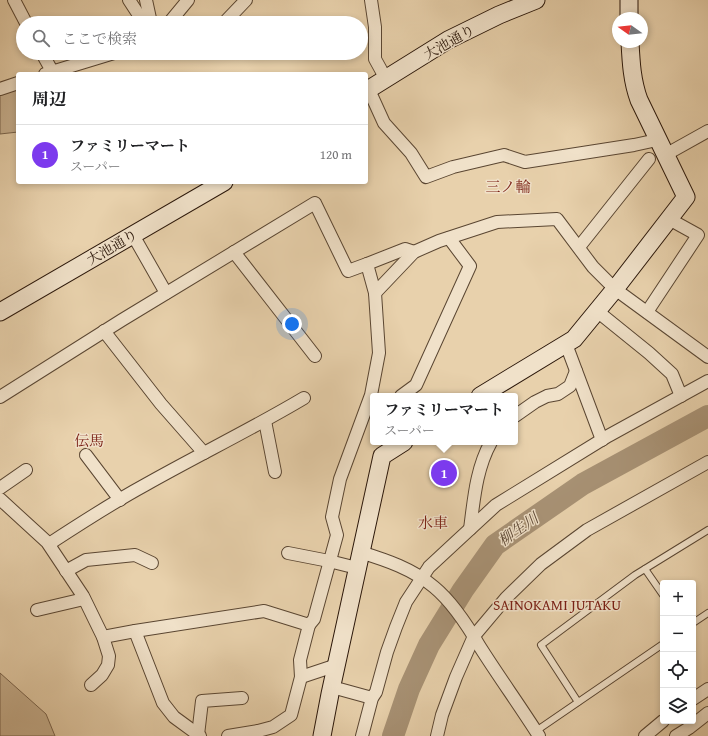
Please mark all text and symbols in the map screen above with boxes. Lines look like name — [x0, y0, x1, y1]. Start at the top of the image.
north arrow — [612, 12, 648, 48]
search box — [16, 16, 368, 60]
street label: 大池通り — [420, 20, 478, 64]
icon: search — [30, 27, 52, 49]
text: ここで検索 — [62, 28, 137, 49]
text: 周辺 — [32, 86, 66, 111]
text: ファミリーマート — [70, 135, 190, 156]
text: 1 — [42, 145, 48, 164]
text: 120 m — [320, 145, 352, 164]
text: スーパー — [70, 157, 121, 176]
district label: 三ノ輪 — [485, 176, 531, 197]
street label: 大池通り — [83, 224, 141, 270]
your location — [282, 314, 302, 334]
popup — [370, 393, 518, 445]
text: ファミリーマート — [384, 399, 504, 420]
text: スーパー — [384, 421, 435, 440]
district label: 伝馬 — [74, 430, 104, 451]
pin: 1 — [431, 458, 457, 488]
water label: 柳生川 — [494, 506, 544, 551]
district label: 水車 — [418, 512, 448, 533]
map controls — [660, 580, 696, 724]
button: + — [660, 580, 696, 616]
district label: SAINOKAMI JUTAKU — [493, 594, 621, 615]
button: − — [660, 616, 696, 652]
button: locate — [660, 652, 696, 688]
button: layers — [660, 688, 696, 724]

